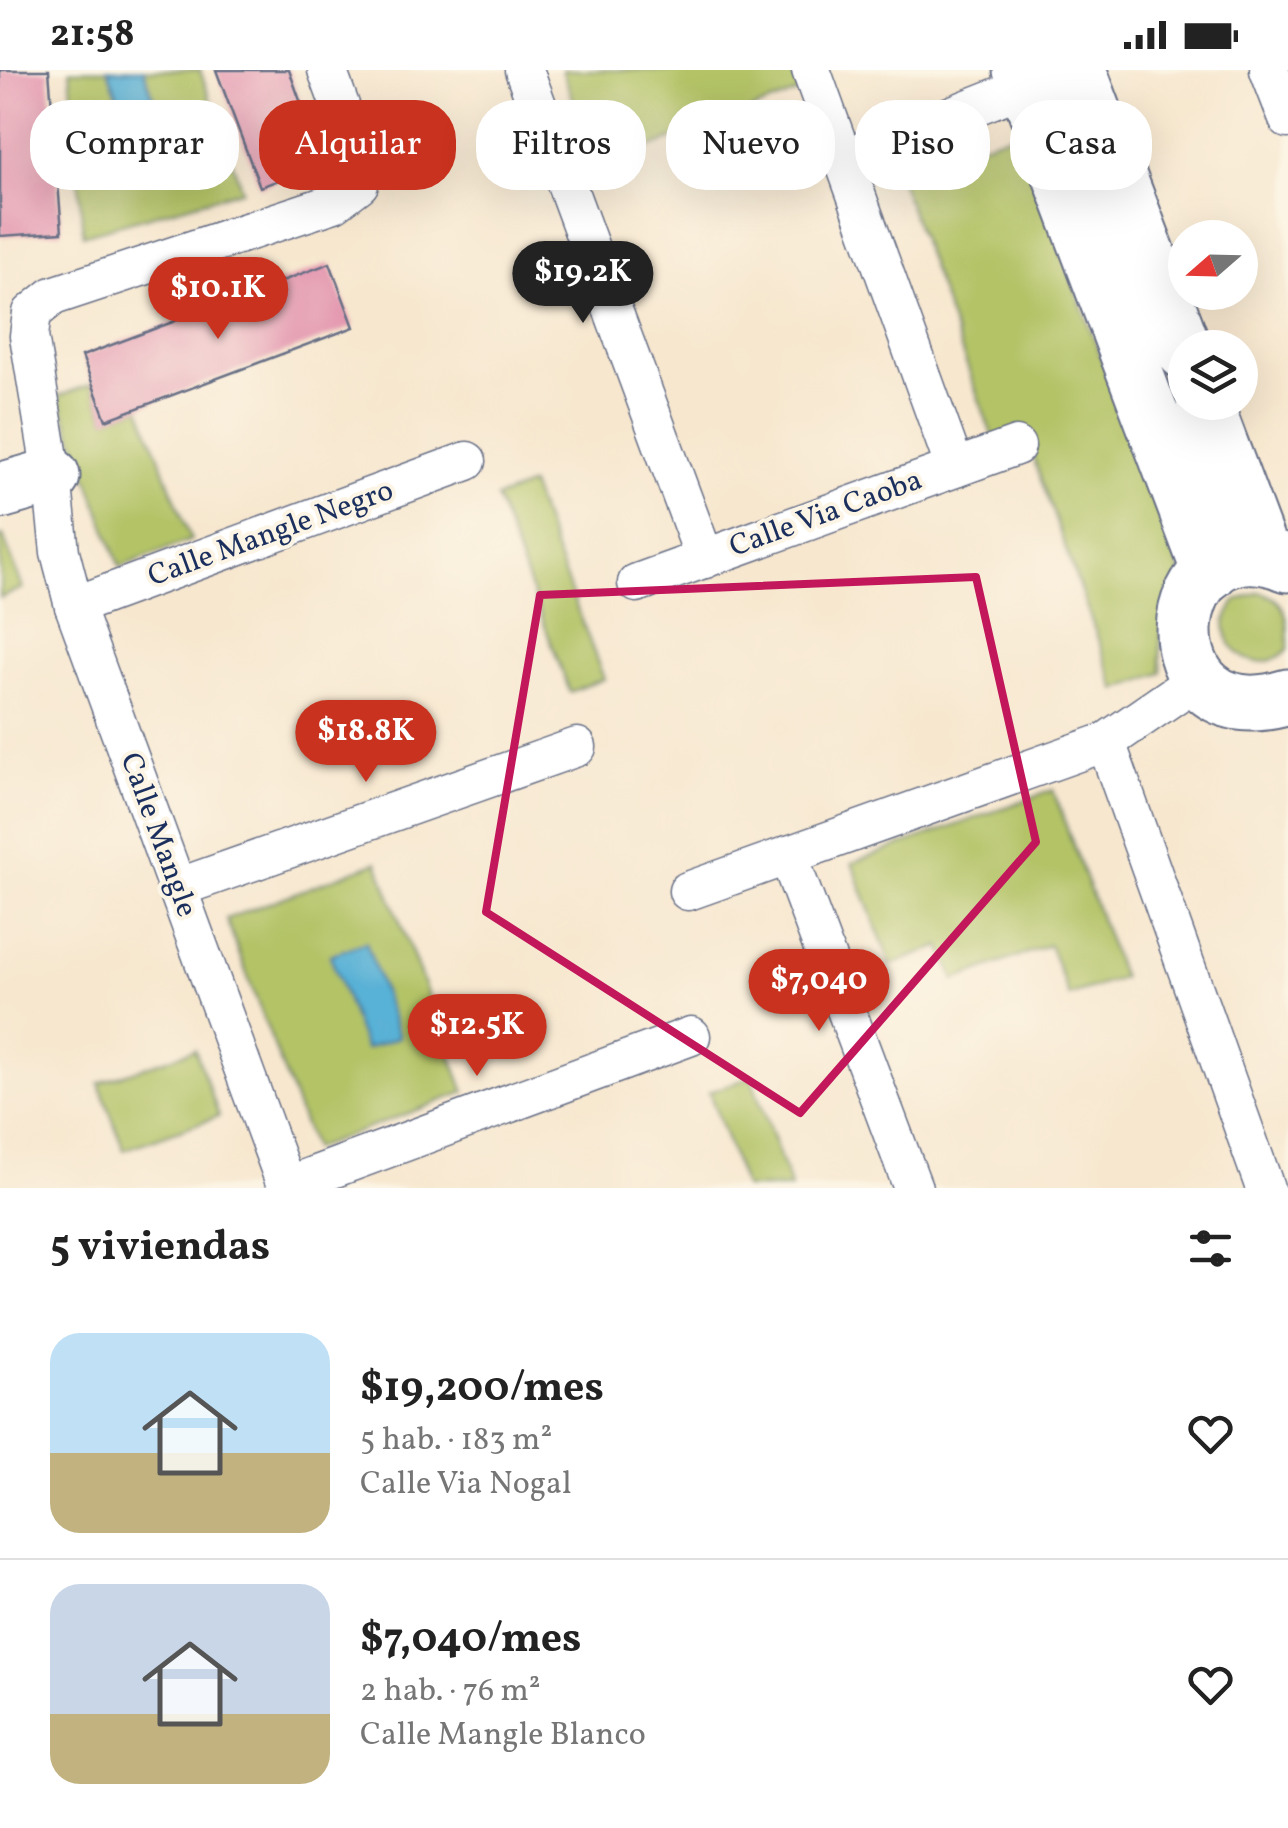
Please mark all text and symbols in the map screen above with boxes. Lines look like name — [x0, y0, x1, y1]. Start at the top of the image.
text: 21:58 — [50, 9, 135, 62]
chip: Comprar — [30, 100, 239, 190]
chip: Alquilar — [259, 100, 456, 190]
chip: Filtros — [476, 100, 646, 190]
chip: Nuevo — [666, 100, 835, 190]
chip: Piso — [855, 100, 990, 190]
chip: Casa — [1010, 100, 1152, 190]
north arrow — [1168, 220, 1258, 310]
map controls — [1168, 220, 1258, 420]
pin: $19.2K — [502, 241, 664, 326]
text: $19.2K — [534, 251, 632, 295]
pin: $10.1K — [137, 257, 299, 342]
text: $10.1K — [170, 267, 266, 311]
button: layers — [1168, 330, 1258, 420]
street label: Calle Via Caoba — [724, 460, 928, 568]
street label: Calle Mangle Negro — [142, 470, 400, 598]
pin: $18.8K — [285, 700, 447, 785]
text: $18.8K — [317, 710, 415, 754]
street label: Calle Mangle — [109, 747, 207, 923]
pin: $7,040 — [738, 949, 900, 1034]
text: $7,040 — [771, 959, 867, 1003]
pin: $12.5K — [396, 994, 558, 1079]
text: $12.5K — [430, 1004, 524, 1048]
text: 5 viviendas — [50, 1219, 270, 1278]
icon: filters — [1183, 1221, 1238, 1276]
text: $19,200/mes — [360, 1360, 604, 1419]
icon: home — [130, 1373, 250, 1493]
icon: heart — [1183, 1406, 1238, 1461]
text: 5 hab. · 183 m² — [360, 1419, 552, 1463]
text: Calle Via Nogal — [360, 1463, 572, 1507]
text: $7,040/mes — [360, 1611, 582, 1670]
icon: home — [130, 1624, 250, 1744]
icon: heart — [1183, 1657, 1238, 1712]
text: 2 hab. · 76 m² — [360, 1670, 541, 1714]
text: Calle Mangle Blanco — [360, 1714, 646, 1758]

